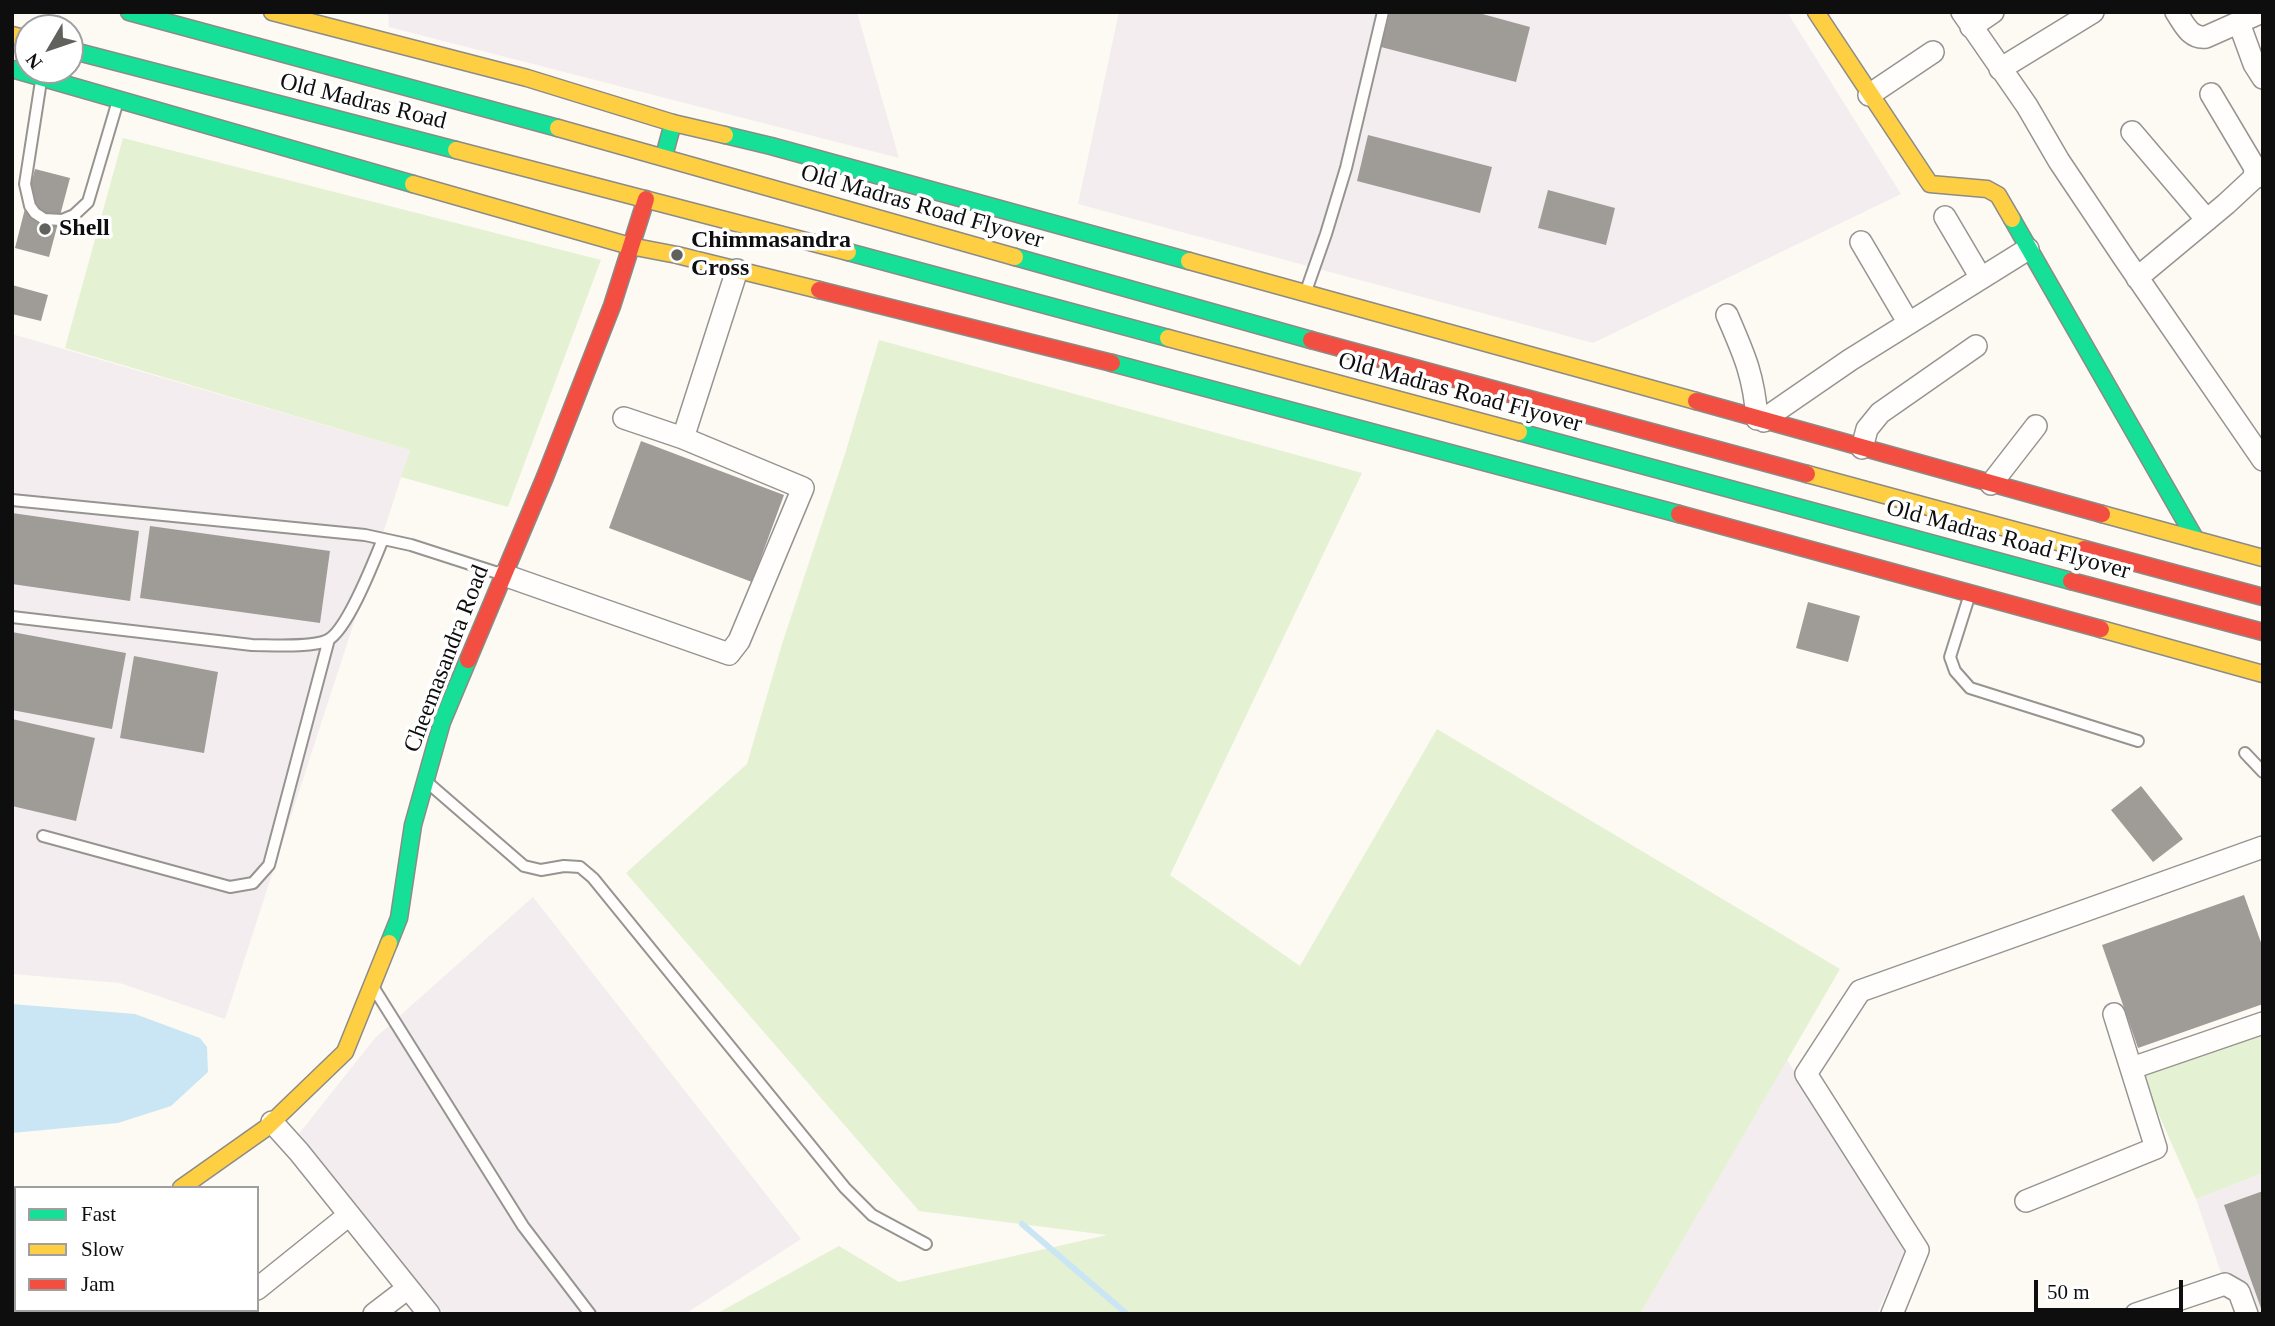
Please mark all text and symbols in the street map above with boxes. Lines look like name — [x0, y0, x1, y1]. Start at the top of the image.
north arrow — [14, 14, 84, 84]
text: N — [21, 49, 46, 73]
street label: Old Madras Road — [277, 67, 449, 137]
street label: Old Madras Road Flyover — [797, 159, 1047, 255]
place label: Shell — [59, 215, 110, 243]
marker: Shell — [37, 221, 53, 237]
place label: Chimmasandra Cross — [691, 227, 851, 283]
marker: Chimmasandra Cross — [669, 247, 685, 263]
street label: Old Madras Road Flyover — [1335, 347, 1585, 439]
street label: Old Madras Road Flyover — [1883, 494, 2133, 586]
street label: Cheemasandra Road — [398, 561, 496, 757]
legend — [14, 1186, 259, 1312]
text: Fast — [81, 1202, 116, 1226]
text: Slow — [81, 1237, 124, 1261]
scale bar — [2037, 1266, 2186, 1310]
text: Jam — [81, 1272, 115, 1296]
text: 50 m — [2047, 1280, 2090, 1304]

